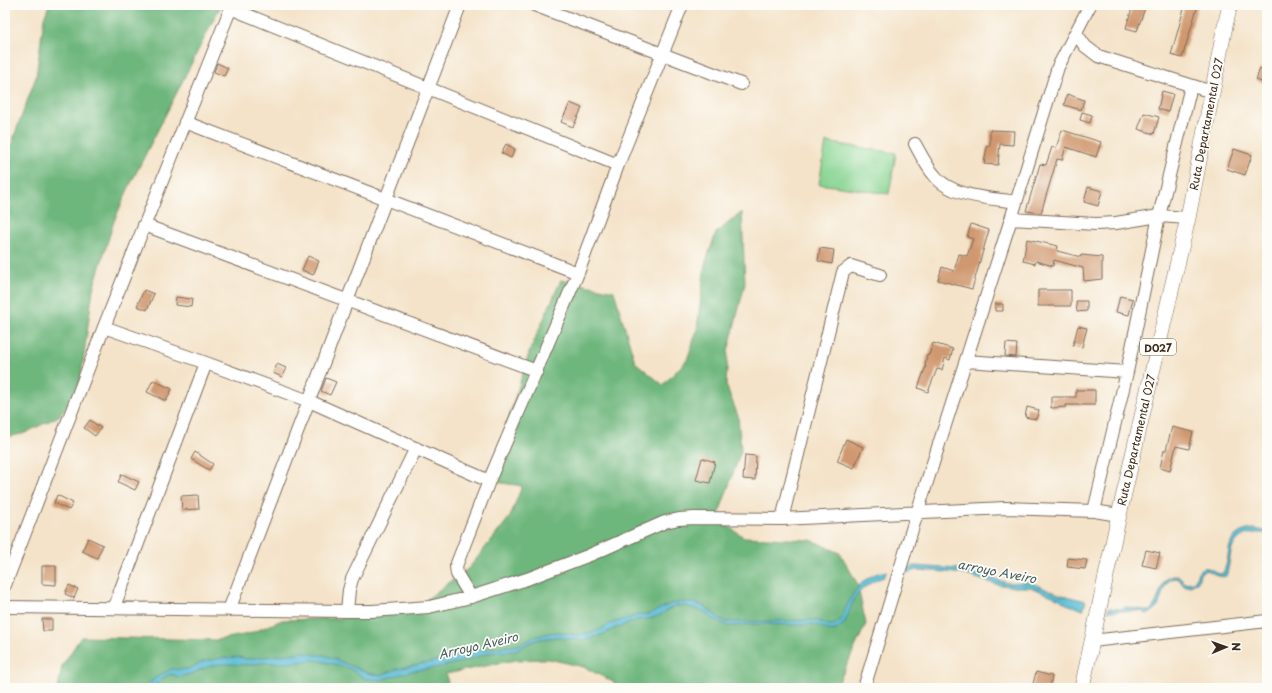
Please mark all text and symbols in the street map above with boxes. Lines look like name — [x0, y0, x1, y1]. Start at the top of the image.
street label: Ruta Departamental 027 — [1185, 56, 1227, 192]
road number: D027 — [1140, 339, 1176, 355]
street label: Ruta Departamental 027 — [1113, 372, 1159, 508]
water label: arroyo Aveiro — [956, 555, 1039, 588]
water label: Arroyo Aveiro — [437, 627, 521, 663]
north arrow — [1206, 627, 1246, 667]
text: N — [1228, 642, 1245, 652]

